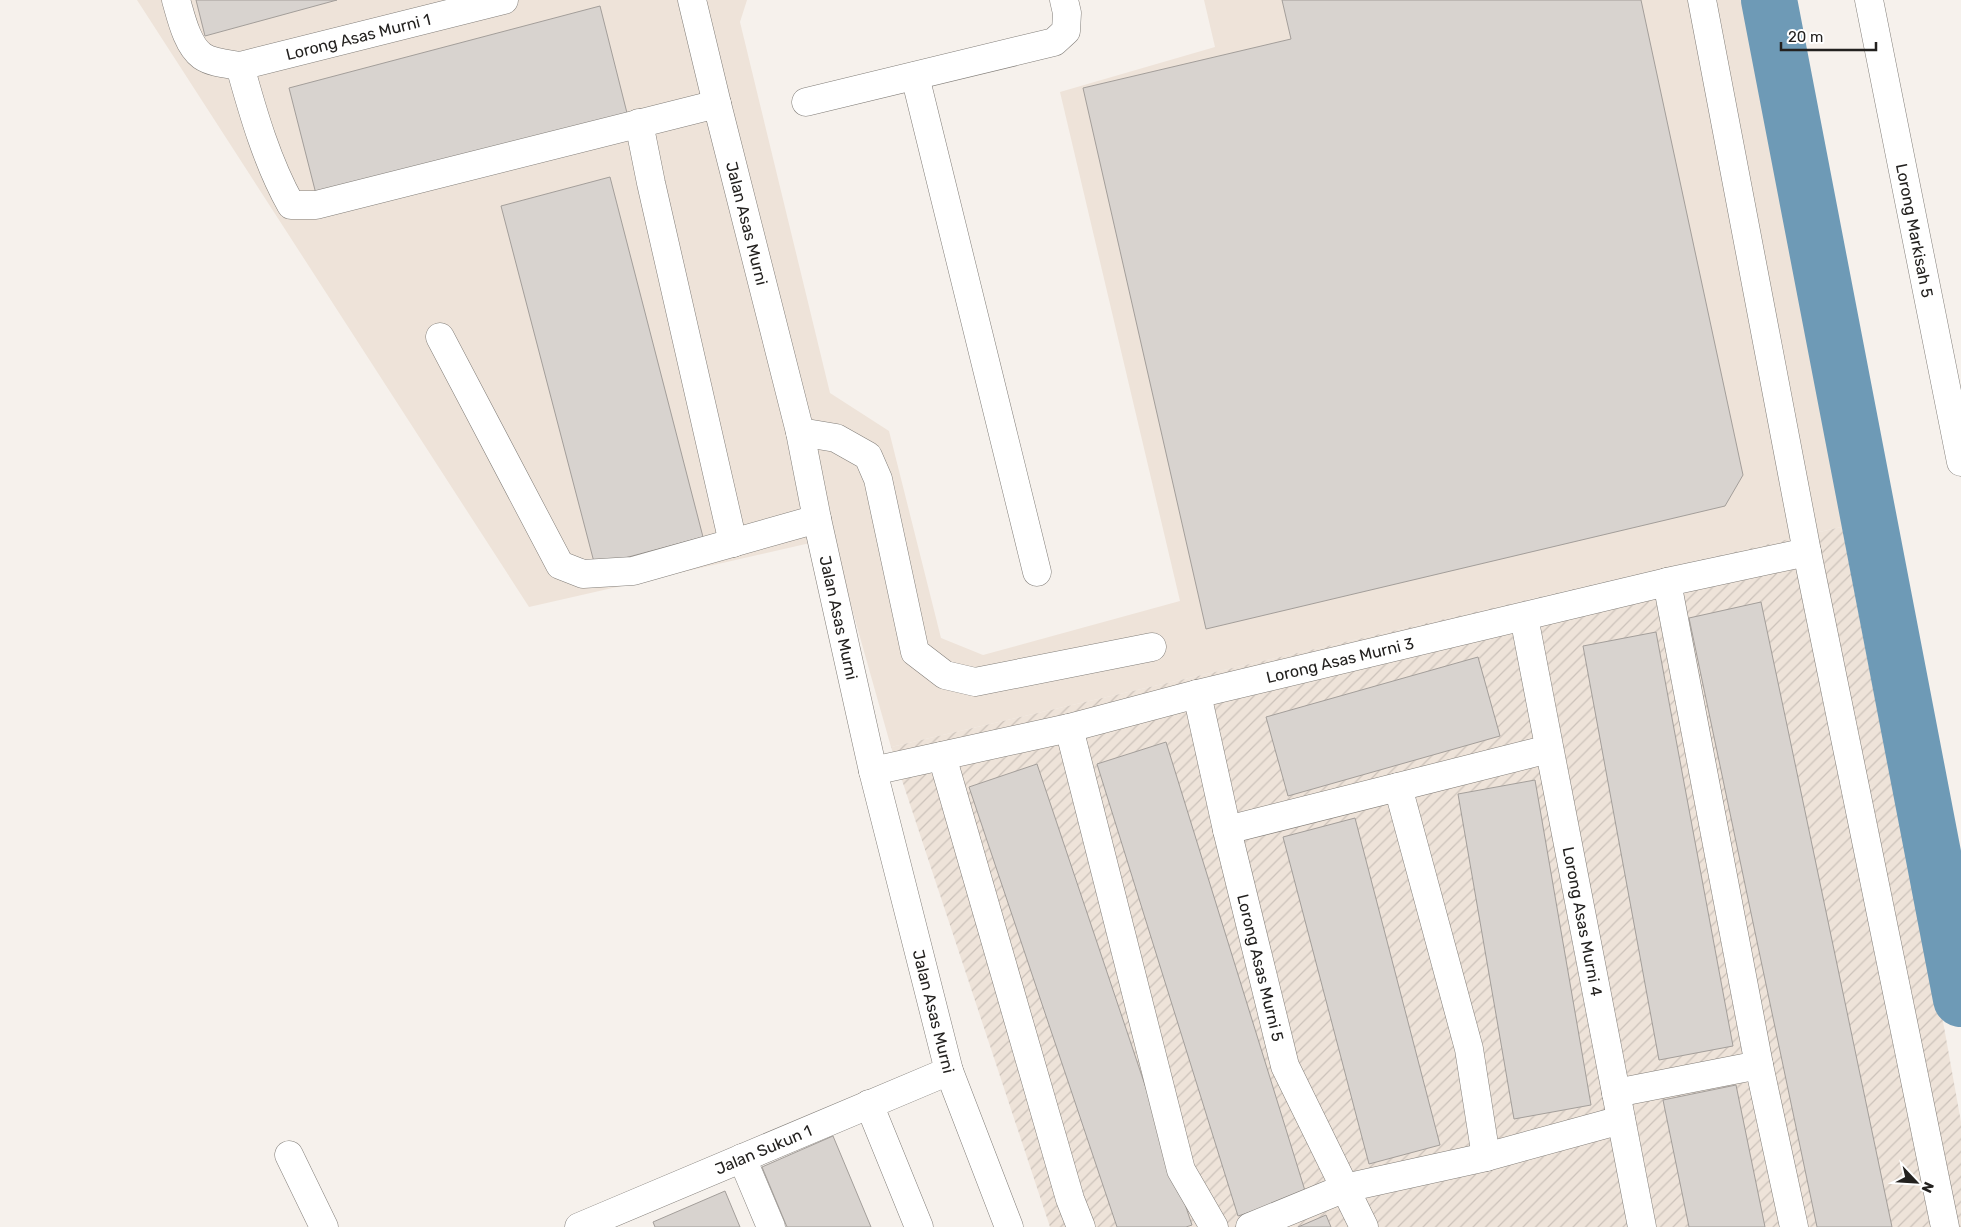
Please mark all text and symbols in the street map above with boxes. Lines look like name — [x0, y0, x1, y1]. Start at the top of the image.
street label: Lorong Asas Murni 1 — [284, 9, 432, 64]
scale bar — [1781, 20, 1876, 52]
text: 20 m — [1788, 28, 1823, 46]
street label: Jalan Asas Murni — [722, 160, 772, 287]
street label: Lorong Markisah 5 — [1892, 162, 1938, 299]
street label: Jalan Asas Murni — [816, 554, 862, 682]
street label: Lorong Asas Murni 3 — [1264, 633, 1416, 687]
street label: Lorong Asas Murni 4 — [1559, 845, 1607, 998]
street label: Lorong Asas Murni 5 — [1234, 892, 1288, 1043]
street label: Jalan Asas Murni — [909, 948, 959, 1075]
street label: Jalan Sukun 1 — [712, 1120, 815, 1178]
north arrow — [1891, 1157, 1941, 1207]
text: N — [1917, 1179, 1937, 1195]

